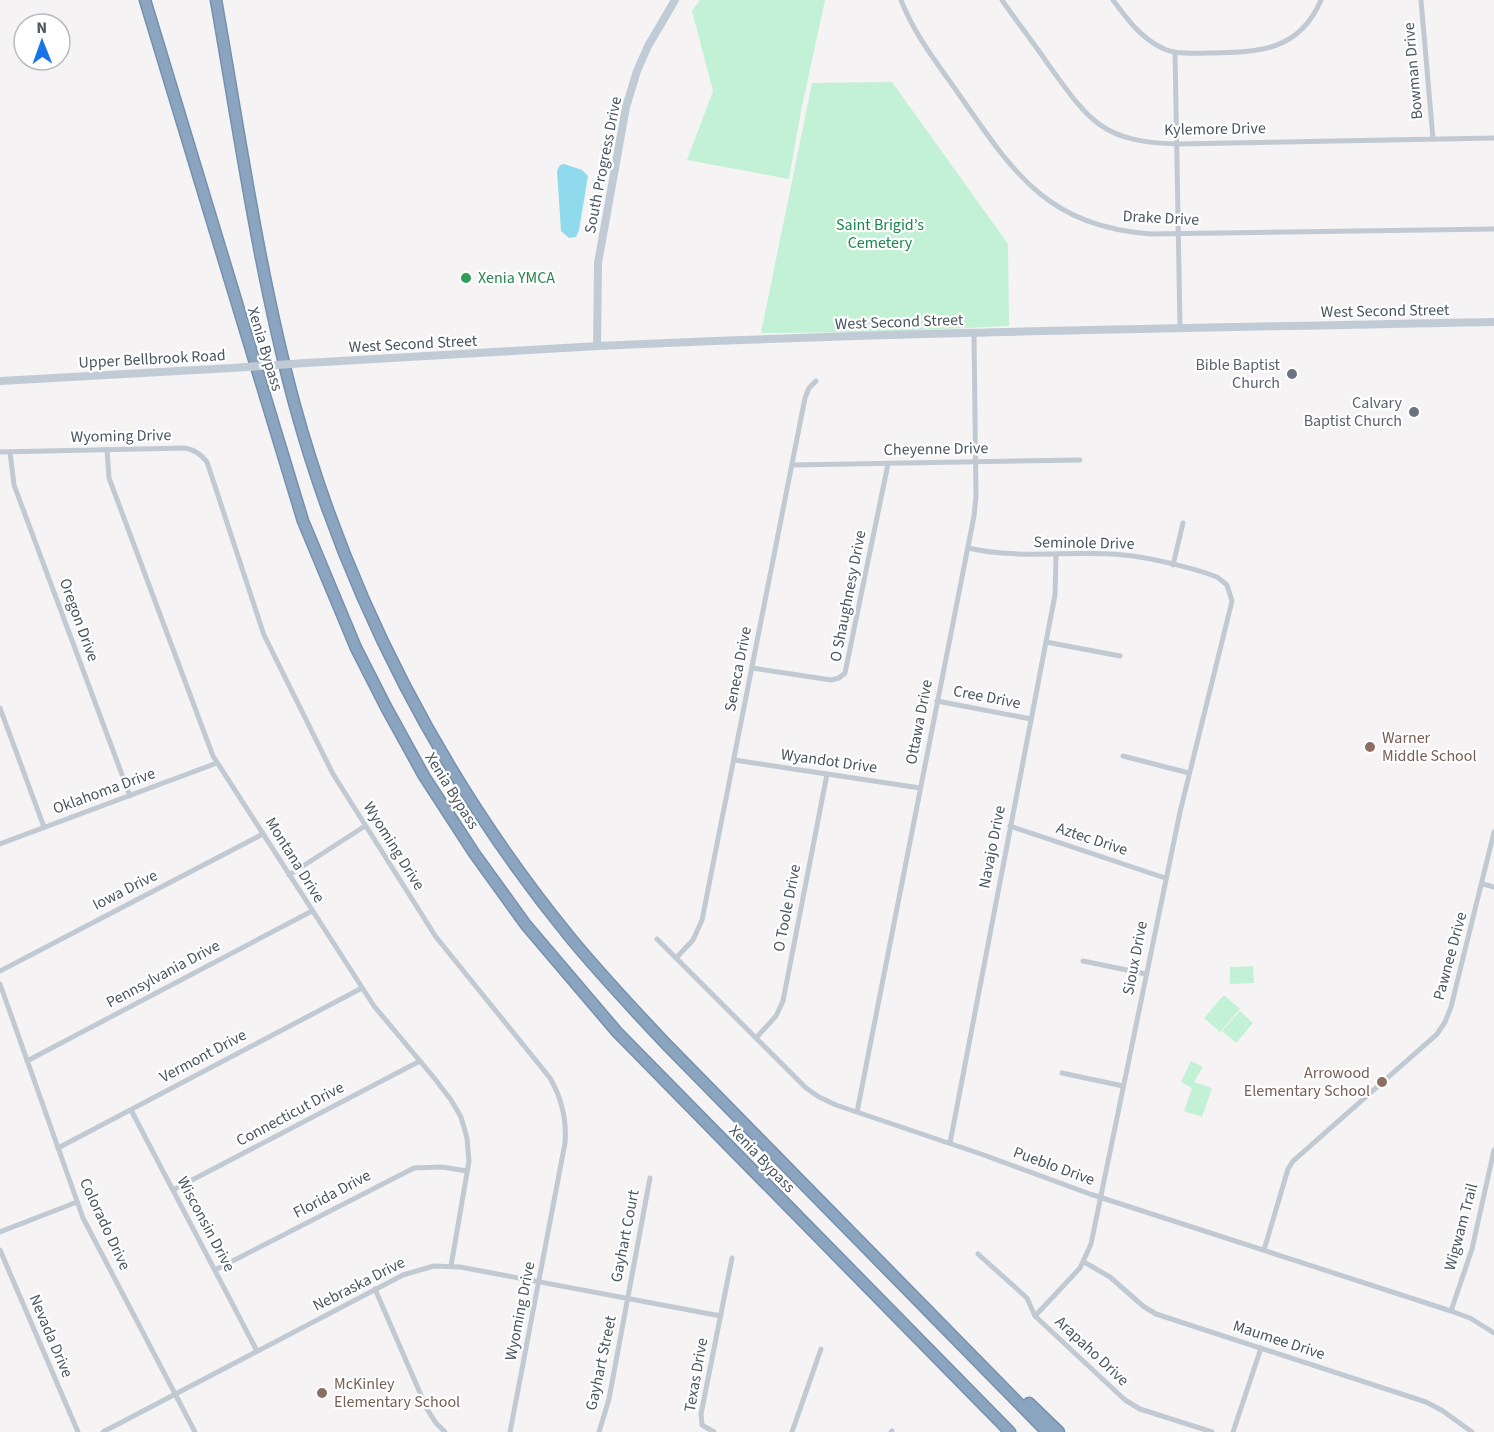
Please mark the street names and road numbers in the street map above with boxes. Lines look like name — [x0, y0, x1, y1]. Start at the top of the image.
street label: Bowman Drive — [1398, 21, 1428, 121]
street label: South Progress Drive — [579, 95, 627, 235]
street label: Kylemore Drive — [1164, 117, 1266, 141]
street label: Drake Drive — [1122, 205, 1200, 231]
street label: West Second Street — [1321, 299, 1450, 323]
street label: Xenia Bypass — [242, 304, 288, 394]
street label: West Second Street — [834, 309, 964, 335]
street label: West Second Street — [348, 330, 478, 358]
street label: Upper Bellbrook Road — [78, 344, 226, 374]
street label: Wyoming Drive — [71, 424, 172, 448]
street label: Cheyenne Drive — [884, 437, 989, 461]
street label: O Shaughnesy Drive — [824, 528, 872, 664]
street label: Seminole Drive — [1033, 531, 1135, 555]
street label: Oregon Drive — [54, 575, 104, 665]
street label: Seneca Drive — [719, 625, 757, 713]
street label: Ottawa Drive — [900, 678, 938, 766]
street label: Cree Drive — [951, 680, 1023, 714]
street label: Wyandot Drive — [779, 743, 879, 779]
street label: Xenia Bypass — [420, 748, 484, 834]
street label: Oklahoma Drive — [50, 762, 158, 820]
street label: Wyoming Drive — [358, 798, 430, 895]
street label: Navajo Drive — [973, 804, 1011, 890]
street label: Montana Drive — [260, 813, 330, 907]
street label: Aztec Drive — [1054, 817, 1131, 861]
street label: O Toole Drive — [768, 862, 806, 954]
street label: Iowa Drive — [89, 864, 161, 916]
street label: Pawnee Drive — [1428, 909, 1472, 1003]
street label: Sioux Drive — [1117, 919, 1153, 997]
street label: Pennsylvania Drive — [102, 935, 224, 1013]
street label: Vermont Drive — [156, 1024, 250, 1088]
street label: Connecticut Drive — [232, 1076, 348, 1152]
street label: Xenia Bypass — [724, 1120, 800, 1198]
street label: Pueblo Drive — [1010, 1141, 1098, 1191]
street label: Florida Drive — [289, 1164, 375, 1224]
street label: Wisconsin Drive — [172, 1173, 240, 1276]
street label: Colorado Drive — [74, 1174, 136, 1274]
street label: Wigwam Trail — [1439, 1181, 1483, 1273]
street label: Gayhart Court — [605, 1187, 645, 1284]
street label: Nebraska Drive — [309, 1251, 409, 1317]
street label: Wyoming Drive — [500, 1259, 540, 1362]
street label: Nevada Drive — [24, 1291, 78, 1381]
street label: Arapaho Drive — [1050, 1311, 1134, 1391]
street label: Gayhart Street — [580, 1313, 622, 1412]
street label: Maumee Drive — [1230, 1315, 1328, 1365]
street label: Texas Drive — [679, 1336, 713, 1414]

